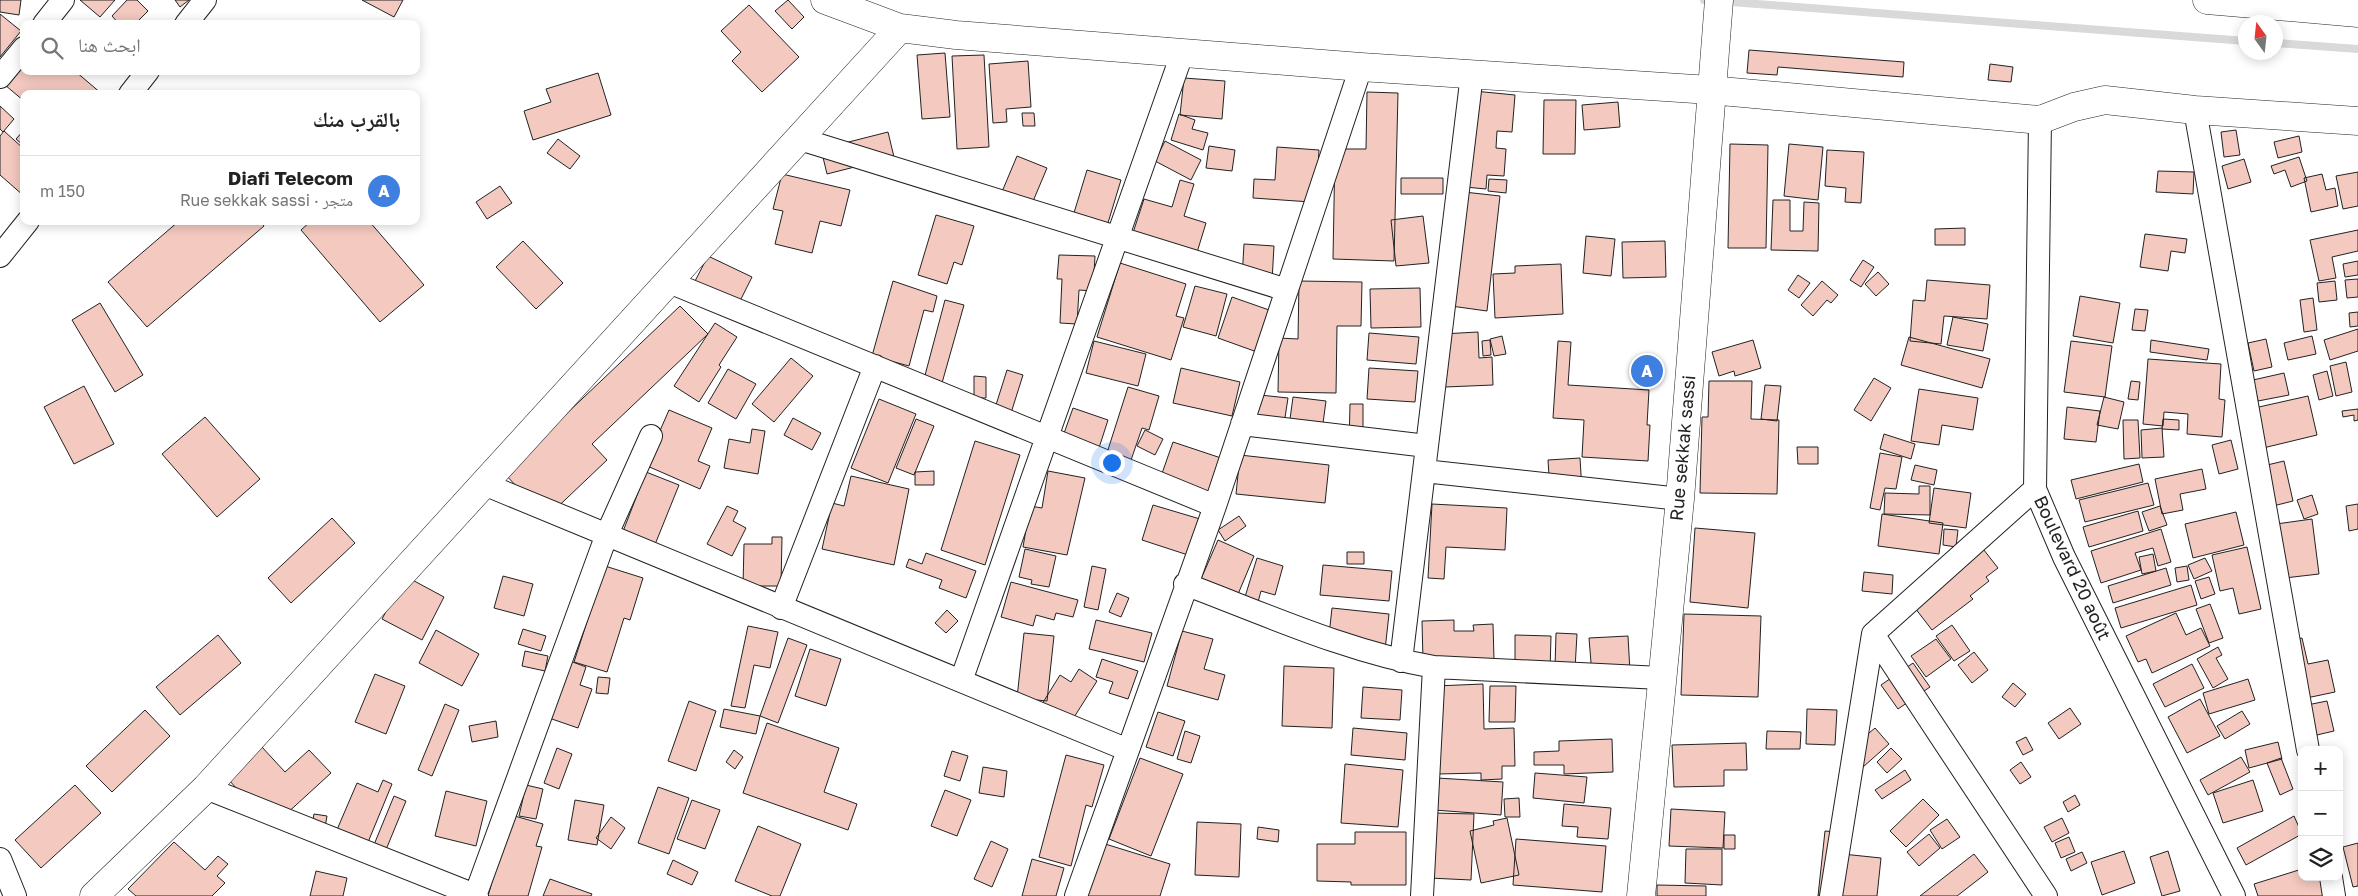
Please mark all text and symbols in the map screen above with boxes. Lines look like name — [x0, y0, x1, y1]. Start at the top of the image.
north arrow — [2238, 15, 2283, 60]
search box — [20, 20, 420, 75]
text: ابحث هنا — [78, 33, 141, 56]
icon: search — [38, 34, 66, 62]
text: بالقرب منك — [313, 106, 400, 132]
text: Diafi Telecom — [228, 166, 353, 189]
text: 150 m — [40, 181, 85, 201]
text: A — [378, 181, 390, 201]
text: متجر · Rue sekkak sassi — [180, 190, 353, 210]
pin: A — [1631, 352, 1663, 390]
street label: Rue sekkak sassi — [1665, 374, 1699, 522]
your location — [1099, 450, 1125, 476]
street label: Boulevard 20 août — [2030, 492, 2116, 643]
map controls — [2298, 746, 2343, 881]
button: + — [2298, 746, 2343, 791]
button: − — [2298, 791, 2343, 836]
button: layers — [2298, 836, 2343, 881]

